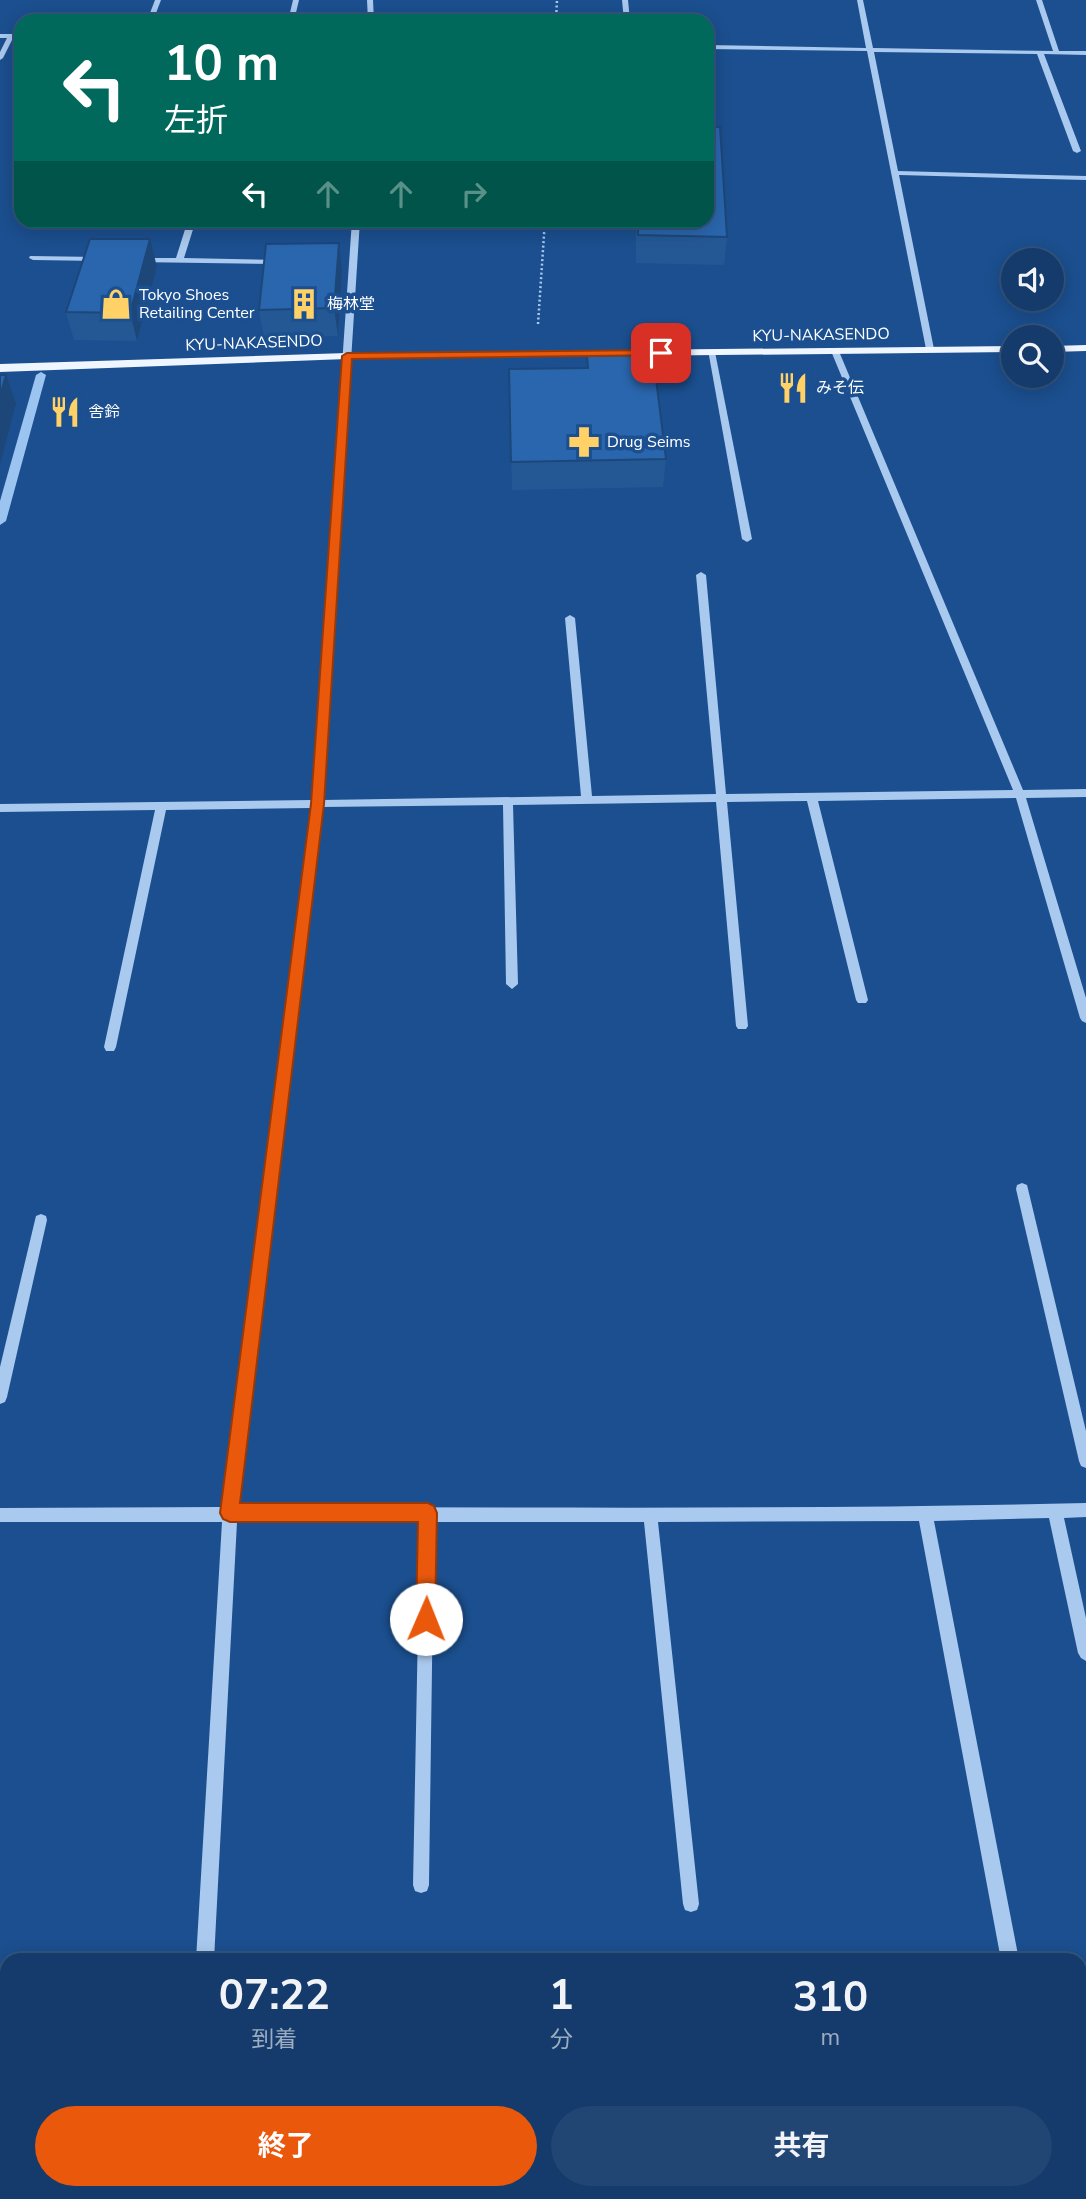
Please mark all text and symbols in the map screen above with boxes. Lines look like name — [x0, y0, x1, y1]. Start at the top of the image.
text: 10 m — [164, 30, 279, 97]
icon: left — [49, 42, 140, 133]
text: 左折 — [164, 99, 228, 142]
icon: left — [236, 175, 274, 213]
icon: ahead — [309, 175, 347, 213]
icon: ahead — [382, 175, 420, 213]
icon: right — [455, 175, 493, 213]
map controls — [1001, 248, 1064, 388]
button: sound — [1001, 248, 1064, 311]
place label: Tokyo Shoes Retailing Center — [139, 284, 255, 324]
shop icon: Tokyo Shoes Retailing Center — [99, 287, 133, 321]
building icon: 梅林堂 — [287, 287, 321, 321]
place label: 梅林堂 — [327, 293, 375, 315]
pin — [631, 323, 691, 383]
street label: KYU-NAKASENDO — [752, 323, 890, 347]
button: search — [1001, 325, 1064, 388]
street label: KYU-NAKASENDO — [185, 330, 323, 356]
icon: arrive — [642, 334, 680, 372]
restaurant icon: みそ伝 — [776, 371, 810, 405]
place label: みそ伝 — [816, 377, 864, 399]
restaurant icon: 舎鈴 — [48, 395, 82, 429]
place label: 舎鈴 — [88, 401, 120, 423]
pharmacy icon: Drug Seims — [567, 425, 601, 459]
place label: Drug Seims — [607, 431, 691, 453]
position arrow — [389, 1582, 463, 1656]
text: 07:22 — [219, 1967, 330, 2024]
text: 1 — [549, 1967, 574, 2024]
text: 310 — [793, 1969, 868, 2026]
text: m — [821, 2022, 840, 2053]
text: 到着 — [251, 2024, 297, 2055]
text: 分 — [550, 2024, 573, 2055]
button: 終了 — [35, 2106, 537, 2186]
button: 共有 — [551, 2106, 1052, 2186]

